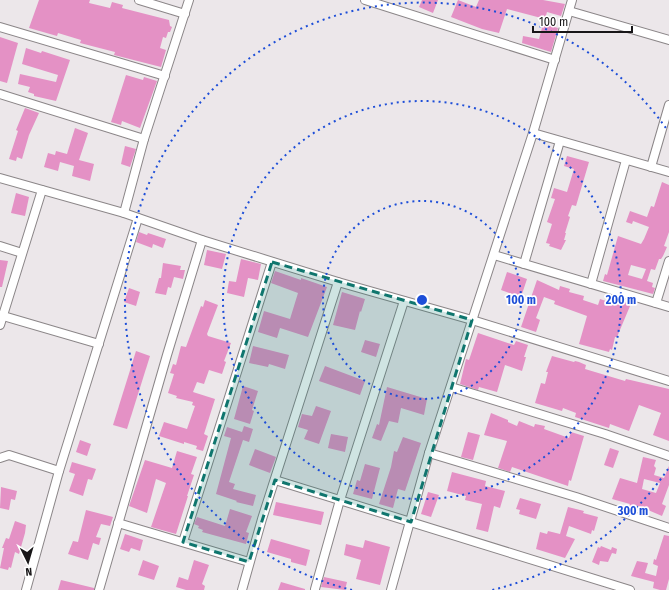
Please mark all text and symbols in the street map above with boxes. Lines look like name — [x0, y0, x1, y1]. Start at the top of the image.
scale bar — [533, 8, 632, 34]
text: 100 m — [539, 15, 568, 29]
centre of rings — [415, 293, 429, 307]
text: 100 m — [506, 293, 536, 307]
text: 200 m — [605, 293, 636, 307]
text: 300 m — [617, 504, 648, 518]
north arrow — [8, 542, 48, 582]
text: N — [25, 565, 33, 578]

